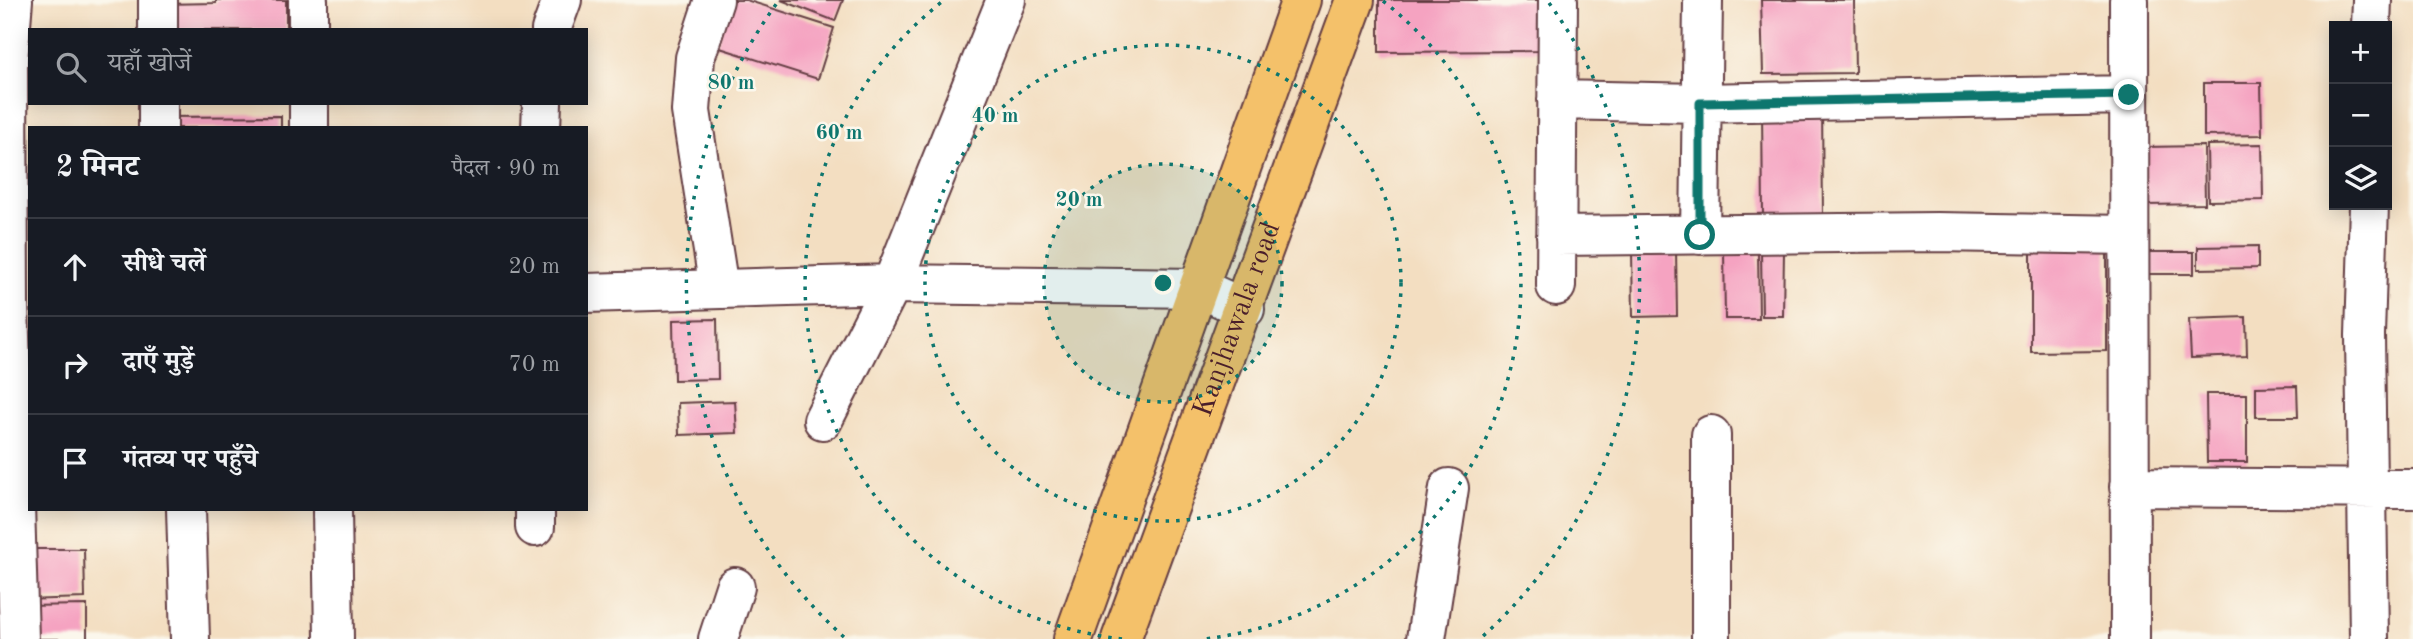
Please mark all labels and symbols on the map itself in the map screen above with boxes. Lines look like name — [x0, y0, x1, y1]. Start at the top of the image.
text: 80 m — [707, 73, 755, 94]
route end — [2113, 79, 2144, 110]
text: 40 m — [971, 106, 1019, 127]
text: 60 m — [815, 123, 863, 144]
text: 20 m — [1055, 190, 1103, 211]
street label: Kanjhawala road — [1189, 219, 1286, 421]
route start — [1684, 219, 1715, 250]
centre of rings — [1151, 271, 1175, 295]

